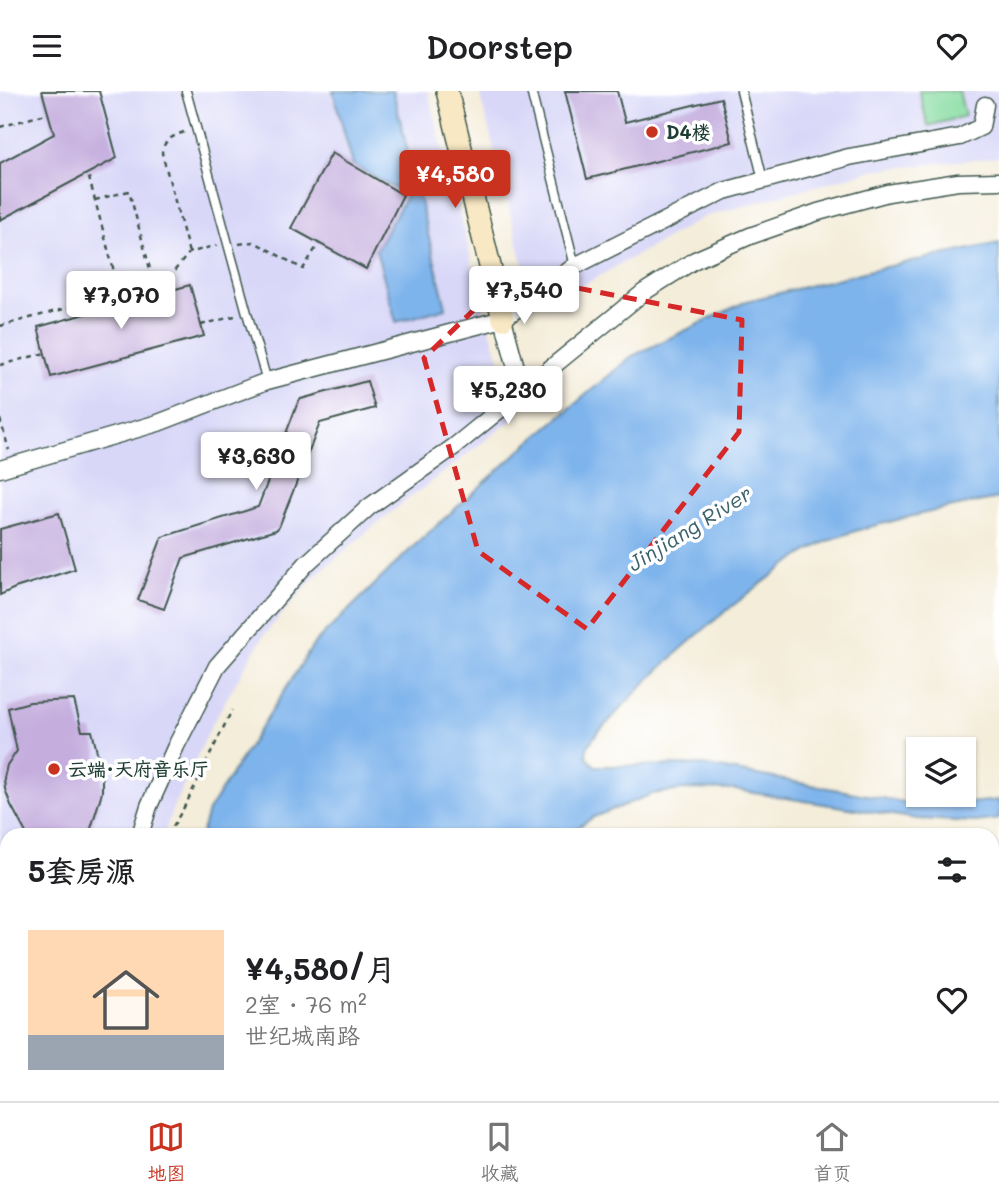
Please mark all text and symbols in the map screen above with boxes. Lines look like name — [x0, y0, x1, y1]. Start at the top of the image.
text: Doorstep — [426, 25, 573, 67]
icon: menu — [28, 27, 66, 65]
icon: heart — [933, 27, 971, 65]
place label: D4楼 — [666, 119, 711, 144]
marker: D4楼 — [644, 124, 660, 140]
pin: ¥4,580 — [398, 151, 512, 210]
text: ¥4,580 — [415, 158, 495, 188]
pin: ¥7,540 — [467, 267, 581, 326]
pin: ¥7,070 — [64, 271, 178, 331]
text: ¥7,540 — [485, 274, 563, 304]
text: ¥7,070 — [82, 279, 160, 309]
pin: ¥5,230 — [451, 367, 565, 426]
text: ¥5,230 — [469, 374, 547, 404]
pin: ¥3,630 — [199, 433, 313, 492]
text: ¥3,630 — [217, 440, 295, 470]
water label: Jinjiang River — [622, 479, 756, 577]
map controls — [906, 737, 976, 807]
button: layers — [906, 737, 976, 807]
place label: 云端·天府音乐厅 — [68, 756, 209, 781]
marker: 云端·天府音乐厅 — [46, 761, 62, 777]
text: 5套房源 — [28, 850, 136, 890]
icon: filters — [933, 851, 971, 889]
text: ¥4,580/月 — [245, 948, 396, 988]
icon: home — [84, 958, 168, 1042]
icon: heart — [933, 981, 971, 1019]
text: 2室 · 76 m² — [245, 989, 367, 1019]
text: 世纪城南路 — [245, 1020, 360, 1050]
tab: 地图 — [147, 1118, 186, 1185]
tab: 收藏 — [480, 1118, 519, 1185]
tab: 首页 — [813, 1118, 852, 1185]

